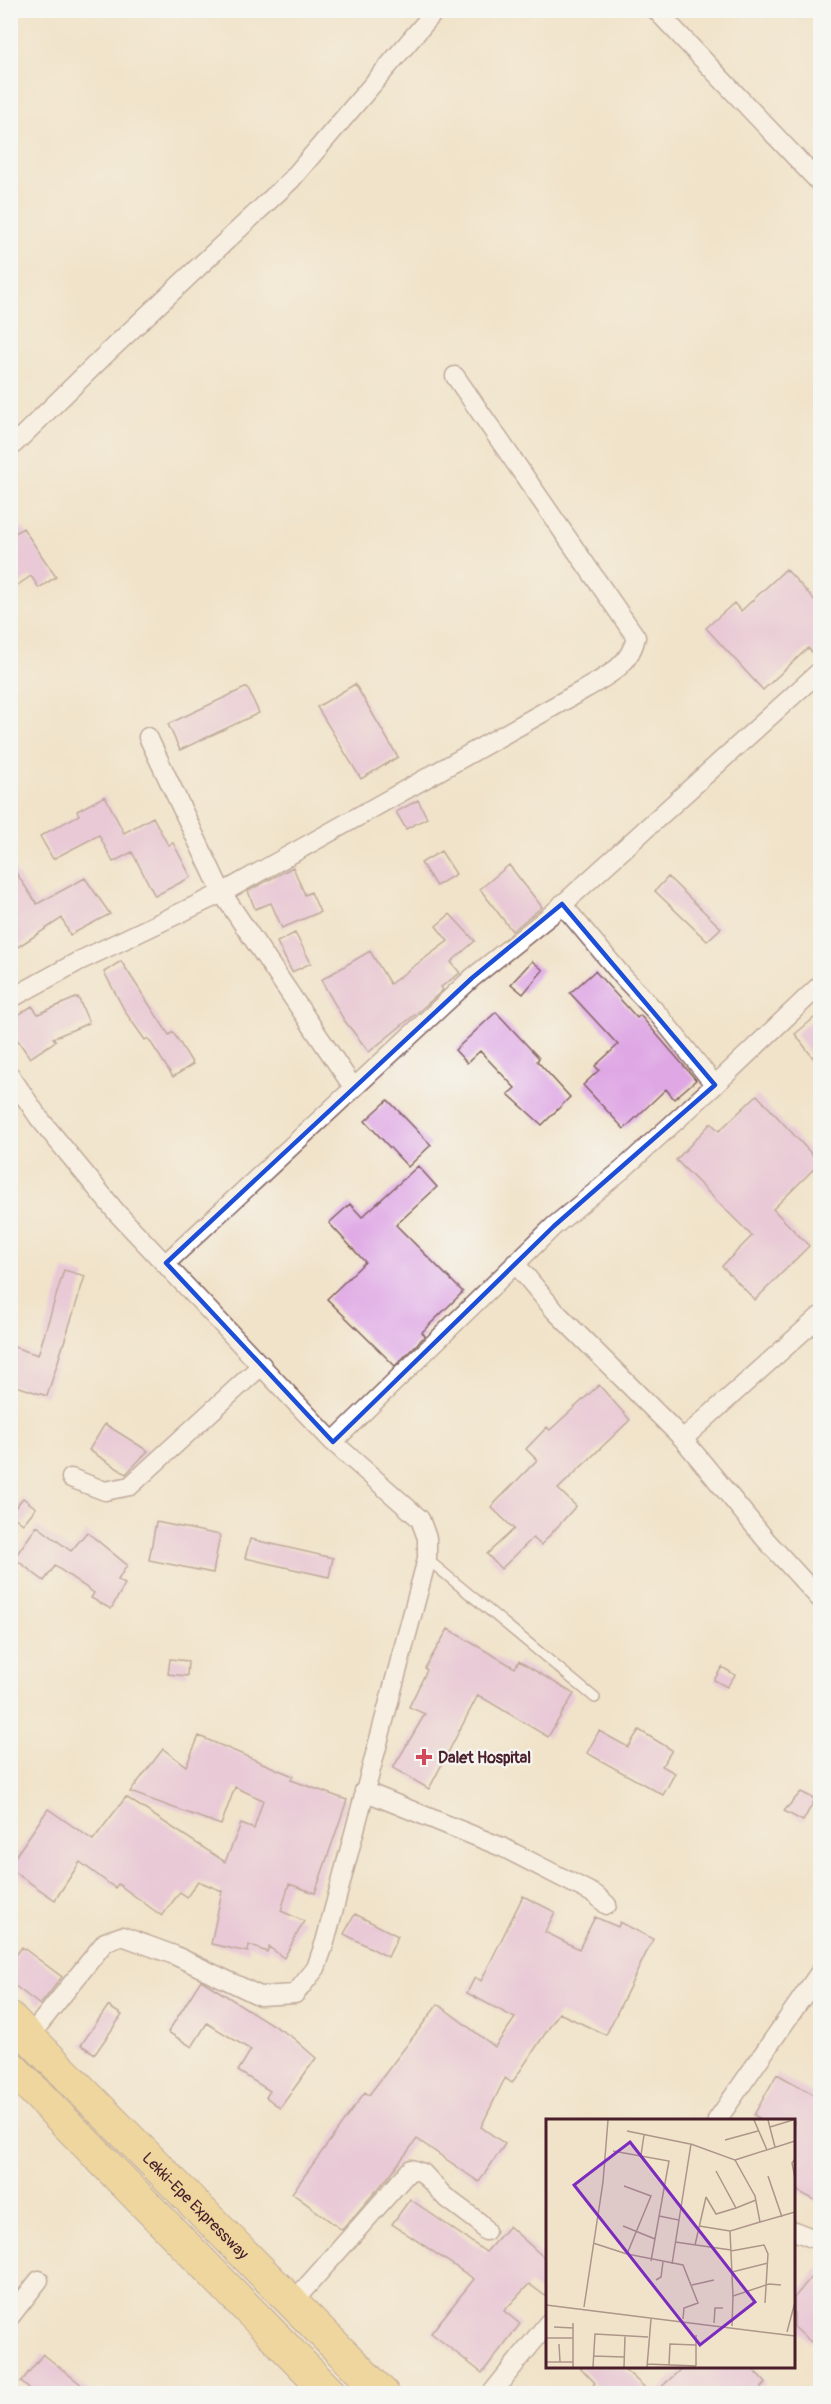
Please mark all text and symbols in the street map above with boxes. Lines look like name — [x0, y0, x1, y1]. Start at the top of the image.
marker: Dalet Hospital — [415, 1748, 433, 1766]
place label: Dalet Hospital — [438, 1748, 531, 1768]
inset map — [546, 2119, 795, 2368]
street label: Lekki-Epe Expressway — [138, 2148, 253, 2264]

